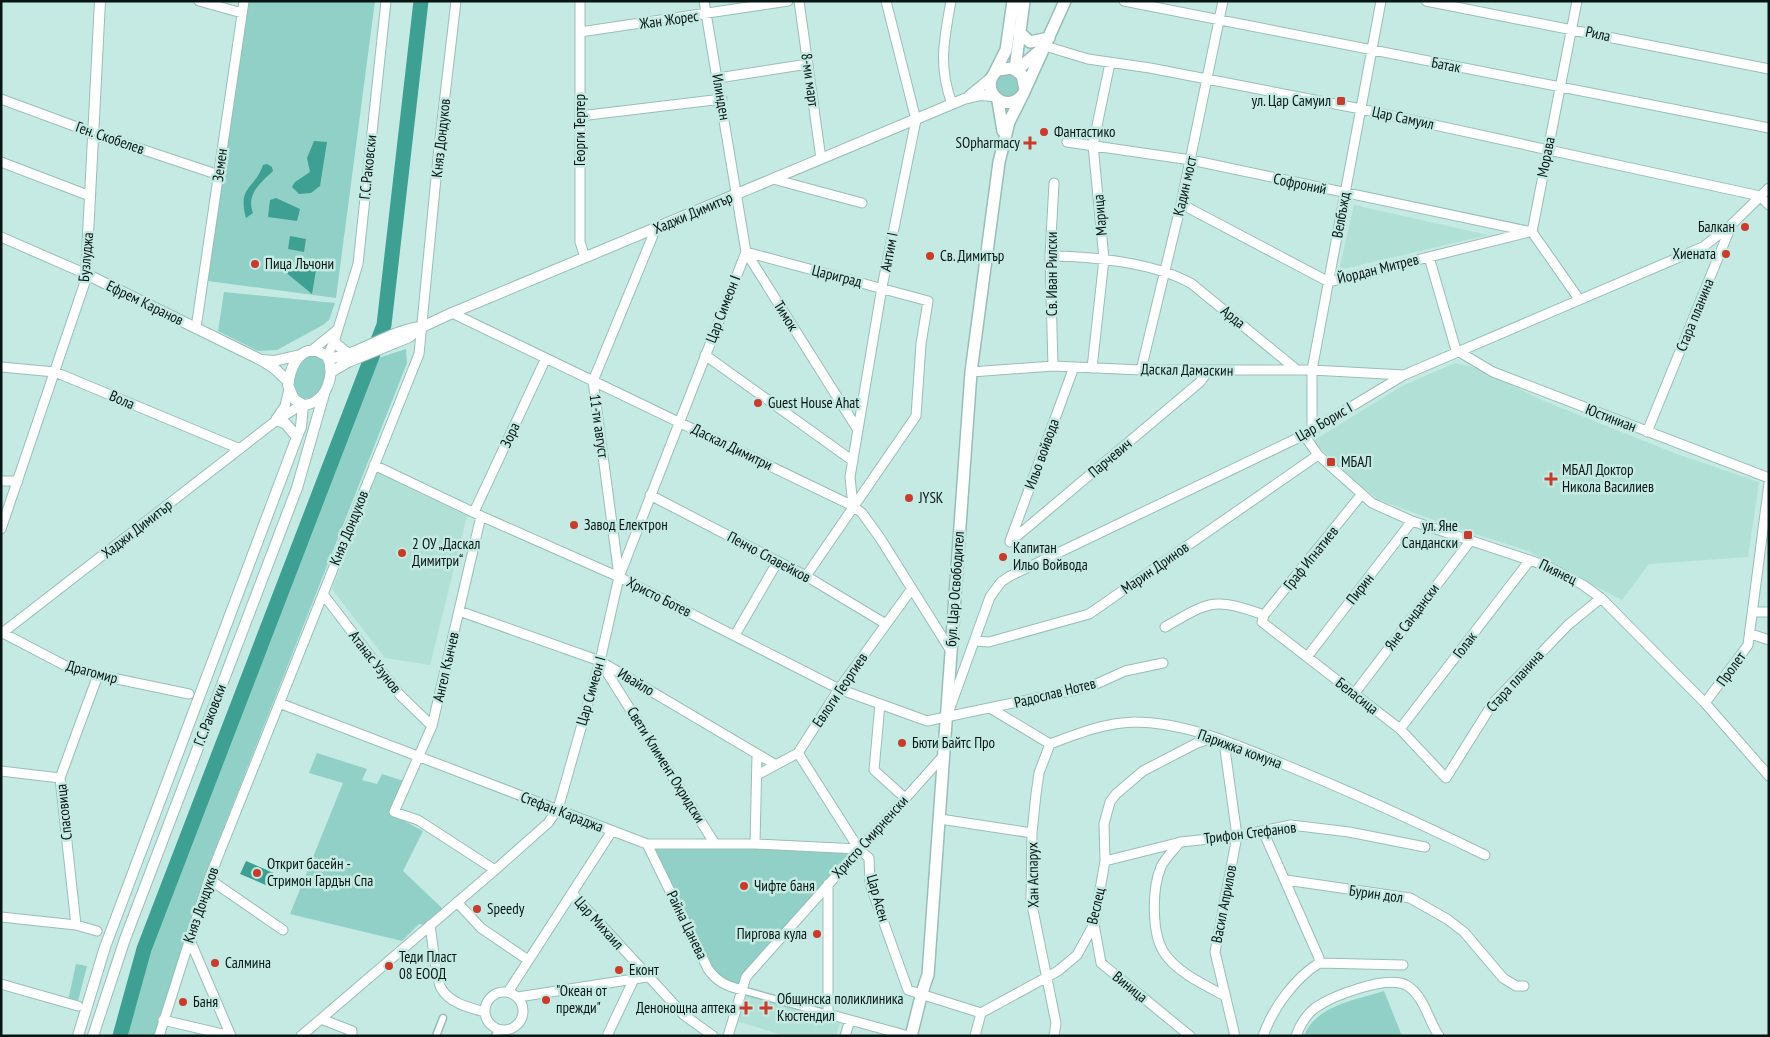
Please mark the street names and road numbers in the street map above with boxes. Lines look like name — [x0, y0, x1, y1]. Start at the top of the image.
street label: Жан Жорес — [637, 6, 700, 33]
street label: Рила — [1584, 22, 1612, 45]
street label: 8-ми март — [797, 52, 824, 108]
street label: Батак — [1430, 52, 1462, 77]
street label: Илинден — [708, 72, 735, 122]
street label: Георги Тертер — [570, 94, 589, 166]
street label: Княз Дондуков — [427, 98, 454, 178]
street label: Цар Самуил — [1370, 102, 1436, 133]
street label: Ген. Скобелев — [73, 117, 147, 158]
street label: Г.С.Раковски — [355, 134, 380, 200]
street label: Морава — [1532, 135, 1559, 179]
street label: Земен — [208, 147, 231, 183]
street label: Кадин мост — [1168, 154, 1201, 218]
street label: Софроний — [1272, 169, 1328, 198]
street label: Хаджи Димитър — [650, 187, 735, 238]
street label: Велбъжд — [1327, 190, 1354, 239]
street label: Марица — [1088, 194, 1111, 236]
street label: Бузлуджа — [74, 231, 97, 283]
street label: Антим I — [875, 231, 902, 273]
street label: Св. Иван Рилски — [1042, 232, 1061, 316]
street label: Йордан Митрев — [1335, 249, 1421, 288]
street label: Цариград — [810, 260, 865, 291]
street label: Цар Симеон I — [701, 272, 744, 345]
street label: Ефрем Каранов — [104, 276, 187, 329]
street label: Стара планина — [1671, 276, 1718, 354]
street label: Тимок — [770, 297, 803, 335]
street label: Арда — [1217, 301, 1249, 332]
street label: Даскал Дамаскин — [1141, 359, 1233, 380]
street label: Вола — [107, 386, 138, 413]
street label: 11-ти август — [586, 393, 613, 459]
street label: Цар Борис I — [1292, 398, 1355, 445]
street label: Юстиниан — [1583, 399, 1639, 436]
street label: Ильо войвода — [1020, 416, 1063, 492]
street label: Зора — [496, 419, 524, 450]
street label: Даскал Димитри — [689, 419, 776, 474]
street label: Парчевич — [1084, 434, 1135, 481]
street label: Княз Дондуков — [325, 488, 372, 568]
street label: Хаджи Димитър — [98, 495, 176, 562]
street label: Граф Игнатиев — [1279, 522, 1342, 593]
street label: Пенчо Славейков — [724, 527, 814, 586]
street label: бул. Цар Освободител — [941, 531, 968, 647]
street label: Марин Дринов — [1117, 537, 1192, 598]
street label: Пиянец — [1536, 554, 1581, 589]
street label: Пирин — [1342, 569, 1378, 608]
street label: Христо Ботев — [624, 572, 695, 621]
street label: Яне Сандански — [1380, 579, 1443, 654]
street label: Атанас Узунов — [345, 627, 406, 697]
street label: Голак — [1448, 627, 1481, 662]
street label: Ангел Кънчев — [428, 630, 463, 704]
street label: Стара планина — [1482, 646, 1547, 716]
street label: Пролет — [1712, 648, 1750, 690]
street label: Евлоги Георгиев — [808, 649, 871, 731]
street label: Цар Симеон I — [572, 654, 609, 728]
street label: Драгомир — [64, 656, 120, 687]
street label: Ивайло — [614, 663, 658, 700]
street label: Радослав Нотев — [1012, 673, 1098, 712]
street label: Беласица — [1332, 673, 1383, 718]
street label: Г.С.Раковски — [189, 681, 230, 748]
street label: Свети Климент Охридски — [623, 703, 710, 826]
street label: Парижка комуна — [1195, 725, 1285, 773]
street label: Спасовица — [51, 783, 76, 841]
street label: Стефан Караджа — [518, 787, 606, 836]
street label: Христо Смирненски — [827, 791, 912, 882]
street label: Трифон Стефанов — [1203, 817, 1297, 848]
street label: Хан Аспарух — [1022, 842, 1043, 908]
street label: Васил Априлов — [1207, 863, 1240, 945]
street label: Княз Дондуков — [179, 864, 222, 945]
street label: Цар Асен — [863, 872, 894, 924]
street label: Бурин дол — [1348, 880, 1404, 907]
street label: Веслец — [1082, 885, 1109, 926]
street label: Райна Цанева — [663, 888, 712, 962]
street label: Цар Михаил — [571, 892, 628, 953]
street label: Виница — [1109, 967, 1152, 1006]

